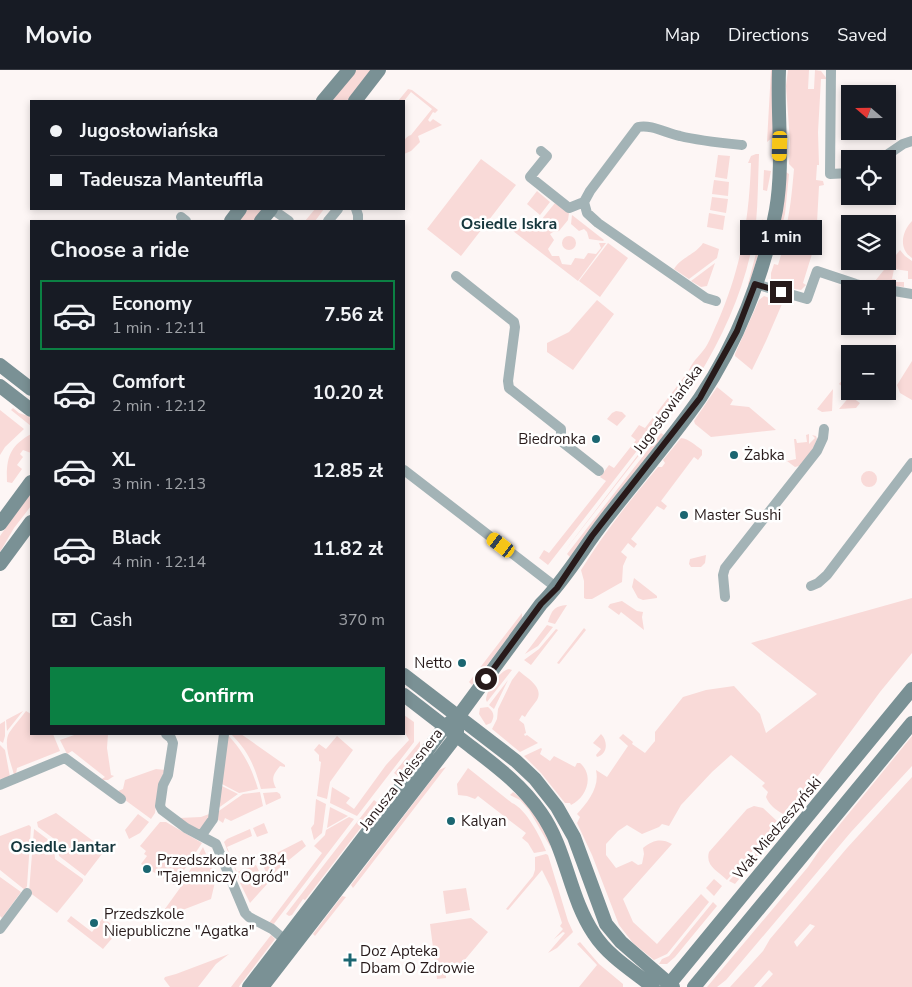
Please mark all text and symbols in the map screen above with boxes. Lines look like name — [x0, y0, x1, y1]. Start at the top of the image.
text: Movio — [25, 19, 92, 51]
text: Map — [665, 23, 700, 47]
text: Directions — [728, 23, 809, 47]
text: Saved — [837, 23, 887, 47]
north arrow — [841, 85, 896, 140]
map controls — [841, 85, 896, 400]
text: Jugosłowiańska — [80, 118, 218, 144]
car — [771, 131, 788, 161]
button: locate — [841, 150, 896, 205]
text: Tadeusza Manteuffla — [80, 167, 263, 193]
district label: Osiedle Iskra — [461, 213, 557, 235]
button: layers — [841, 215, 896, 270]
callout: 1 min — [740, 220, 822, 254]
text: 1 min — [760, 226, 802, 248]
text: Choose a ride — [50, 235, 189, 265]
button: + — [841, 280, 896, 335]
route end — [770, 281, 792, 303]
text: Economy — [112, 291, 192, 317]
icon: car — [52, 293, 97, 338]
text: 7.56 zł — [324, 302, 383, 328]
text: 1 min · 12:11 — [112, 317, 206, 339]
button: − — [841, 345, 896, 400]
street label: Jugosłowiańska — [628, 360, 707, 458]
text: Comfort — [112, 369, 185, 395]
icon: car — [52, 371, 97, 416]
text: 10.20 zł — [312, 380, 383, 406]
text: 2 min · 12:12 — [112, 395, 206, 417]
place label: Biedronka — [518, 429, 586, 449]
marker: Biedronka — [590, 433, 602, 445]
place label: Żabka — [744, 445, 785, 465]
text: XL — [112, 447, 135, 473]
icon: car — [52, 449, 97, 494]
marker: Żabka — [728, 449, 740, 461]
text: 12.85 zł — [312, 458, 383, 484]
text: 3 min · 12:13 — [112, 473, 206, 495]
place label: Master Sushi — [694, 505, 781, 525]
marker: Master Sushi — [678, 509, 690, 521]
text: Black — [112, 525, 161, 551]
icon: car — [52, 527, 97, 572]
car — [484, 530, 517, 560]
text: 11.82 zł — [312, 536, 383, 562]
text: 4 min · 12:14 — [112, 551, 206, 573]
icon: cash — [50, 606, 78, 634]
text: Cash — [90, 607, 132, 633]
text: 370 m — [338, 609, 385, 631]
place label: Netto — [414, 653, 452, 673]
marker: Netto — [456, 657, 468, 669]
button: Confirm — [50, 667, 385, 725]
route start — [475, 668, 497, 690]
street label: Janusza Meissnera — [354, 724, 447, 835]
street label: Wał Miedzeszyński — [728, 772, 826, 884]
place label: Kalyan — [461, 811, 507, 831]
marker: Kalyan — [445, 815, 457, 827]
district label: Osiedle Jantar — [10, 836, 117, 858]
place label: Przedszkole nr 384 "Tajemniczy Ogród" — [157, 850, 289, 887]
marker: Przedszkole nr 384 "Tajemniczy Ogród" — [141, 863, 153, 875]
place label: Przedszkole Niepubliczne "Agatka" — [104, 904, 255, 941]
marker: Przedszkole Niepubliczne "Agatka" — [88, 917, 100, 929]
place label: Doz Apteka Dbam O Zdrowie — [360, 941, 475, 978]
marker: Doz Apteka Dbam O Zdrowie — [344, 954, 356, 966]

